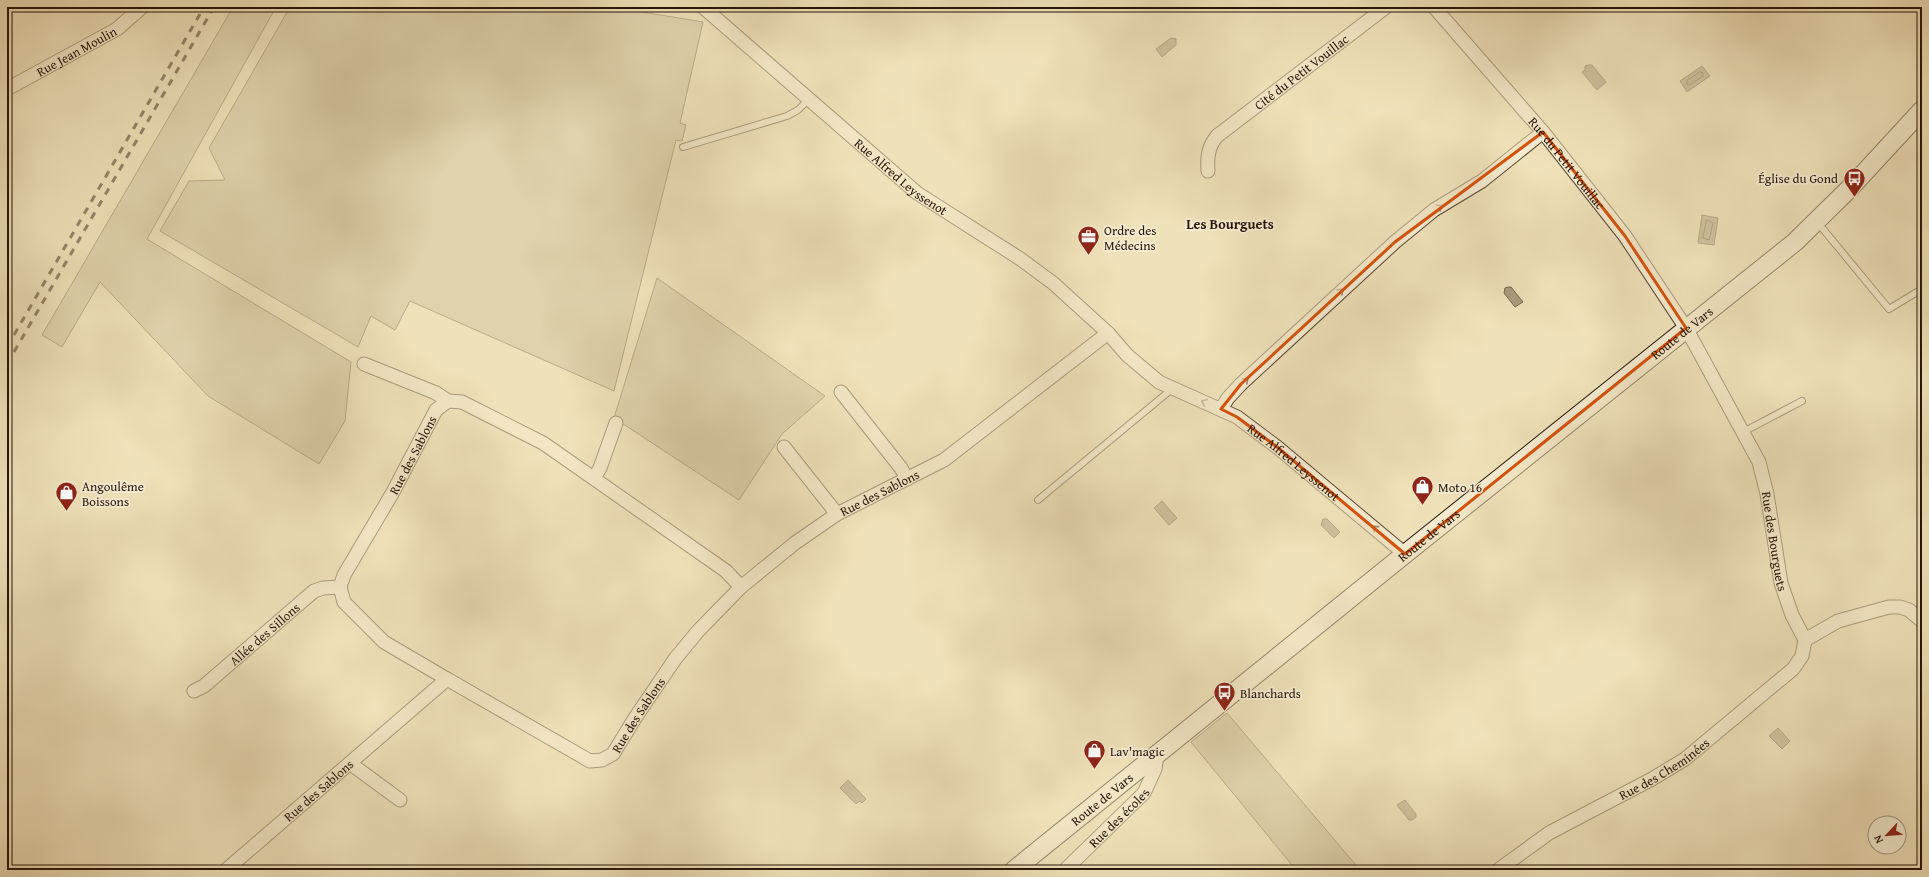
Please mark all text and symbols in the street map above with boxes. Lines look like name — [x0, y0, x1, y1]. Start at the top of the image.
street label: Rue Jean Moulin — [33, 21, 121, 81]
street label: Cité du Petit Vouillac — [1250, 29, 1353, 114]
street label: Rue du Petit Vouillac — [1524, 112, 1610, 213]
street label: Rue Alfred Leyssenot — [851, 134, 952, 220]
bus stop icon: Église du Gond — [1841, 165, 1867, 198]
place label: Église du Gond — [1758, 169, 1838, 188]
one-way arrow — [1436, 204, 1443, 211]
district label: Les Bourguets — [1186, 214, 1274, 234]
place label: Ordre des Médecins — [1104, 221, 1156, 255]
office icon: Ordre des Médecins — [1076, 224, 1102, 257]
one-way arrow — [1337, 289, 1344, 296]
street label: Route de Vars — [1646, 302, 1717, 364]
one-way arrow — [1241, 377, 1249, 384]
one-way arrow — [1200, 399, 1207, 407]
street label: Rue des Sablons — [384, 412, 441, 498]
street label: Rue Alfred Leyssenot — [1244, 419, 1345, 506]
street label: Rue des Sablons — [837, 465, 922, 521]
shop icon: Moto 16 — [1409, 474, 1435, 507]
place label: Angoulême Boissons — [82, 477, 144, 511]
place label: Moto 16 — [1438, 478, 1482, 497]
shop icon: Angoulême Boissons — [54, 480, 80, 513]
street label: Rue des Bourguets — [1757, 490, 1793, 594]
street label: Route de Vars — [1393, 504, 1464, 566]
one-way arrow — [1373, 526, 1380, 533]
street label: Allée des Sillons — [225, 598, 304, 670]
street label: Rue des Sablons — [607, 673, 670, 756]
bus stop icon: Blanchards — [1211, 680, 1237, 713]
place label: Blanchards — [1240, 684, 1301, 703]
street label: Rue des Cheminées — [1615, 733, 1713, 804]
shop icon: Lav'magic — [1081, 738, 1107, 771]
place label: Lav'magic — [1110, 742, 1165, 761]
street label: Rue des Sablons — [279, 755, 357, 826]
street label: Route de Vars — [1067, 768, 1137, 830]
street label: Rue des écoles — [1084, 786, 1154, 852]
north arrow — [1867, 815, 1907, 855]
text: N — [1869, 832, 1887, 846]

